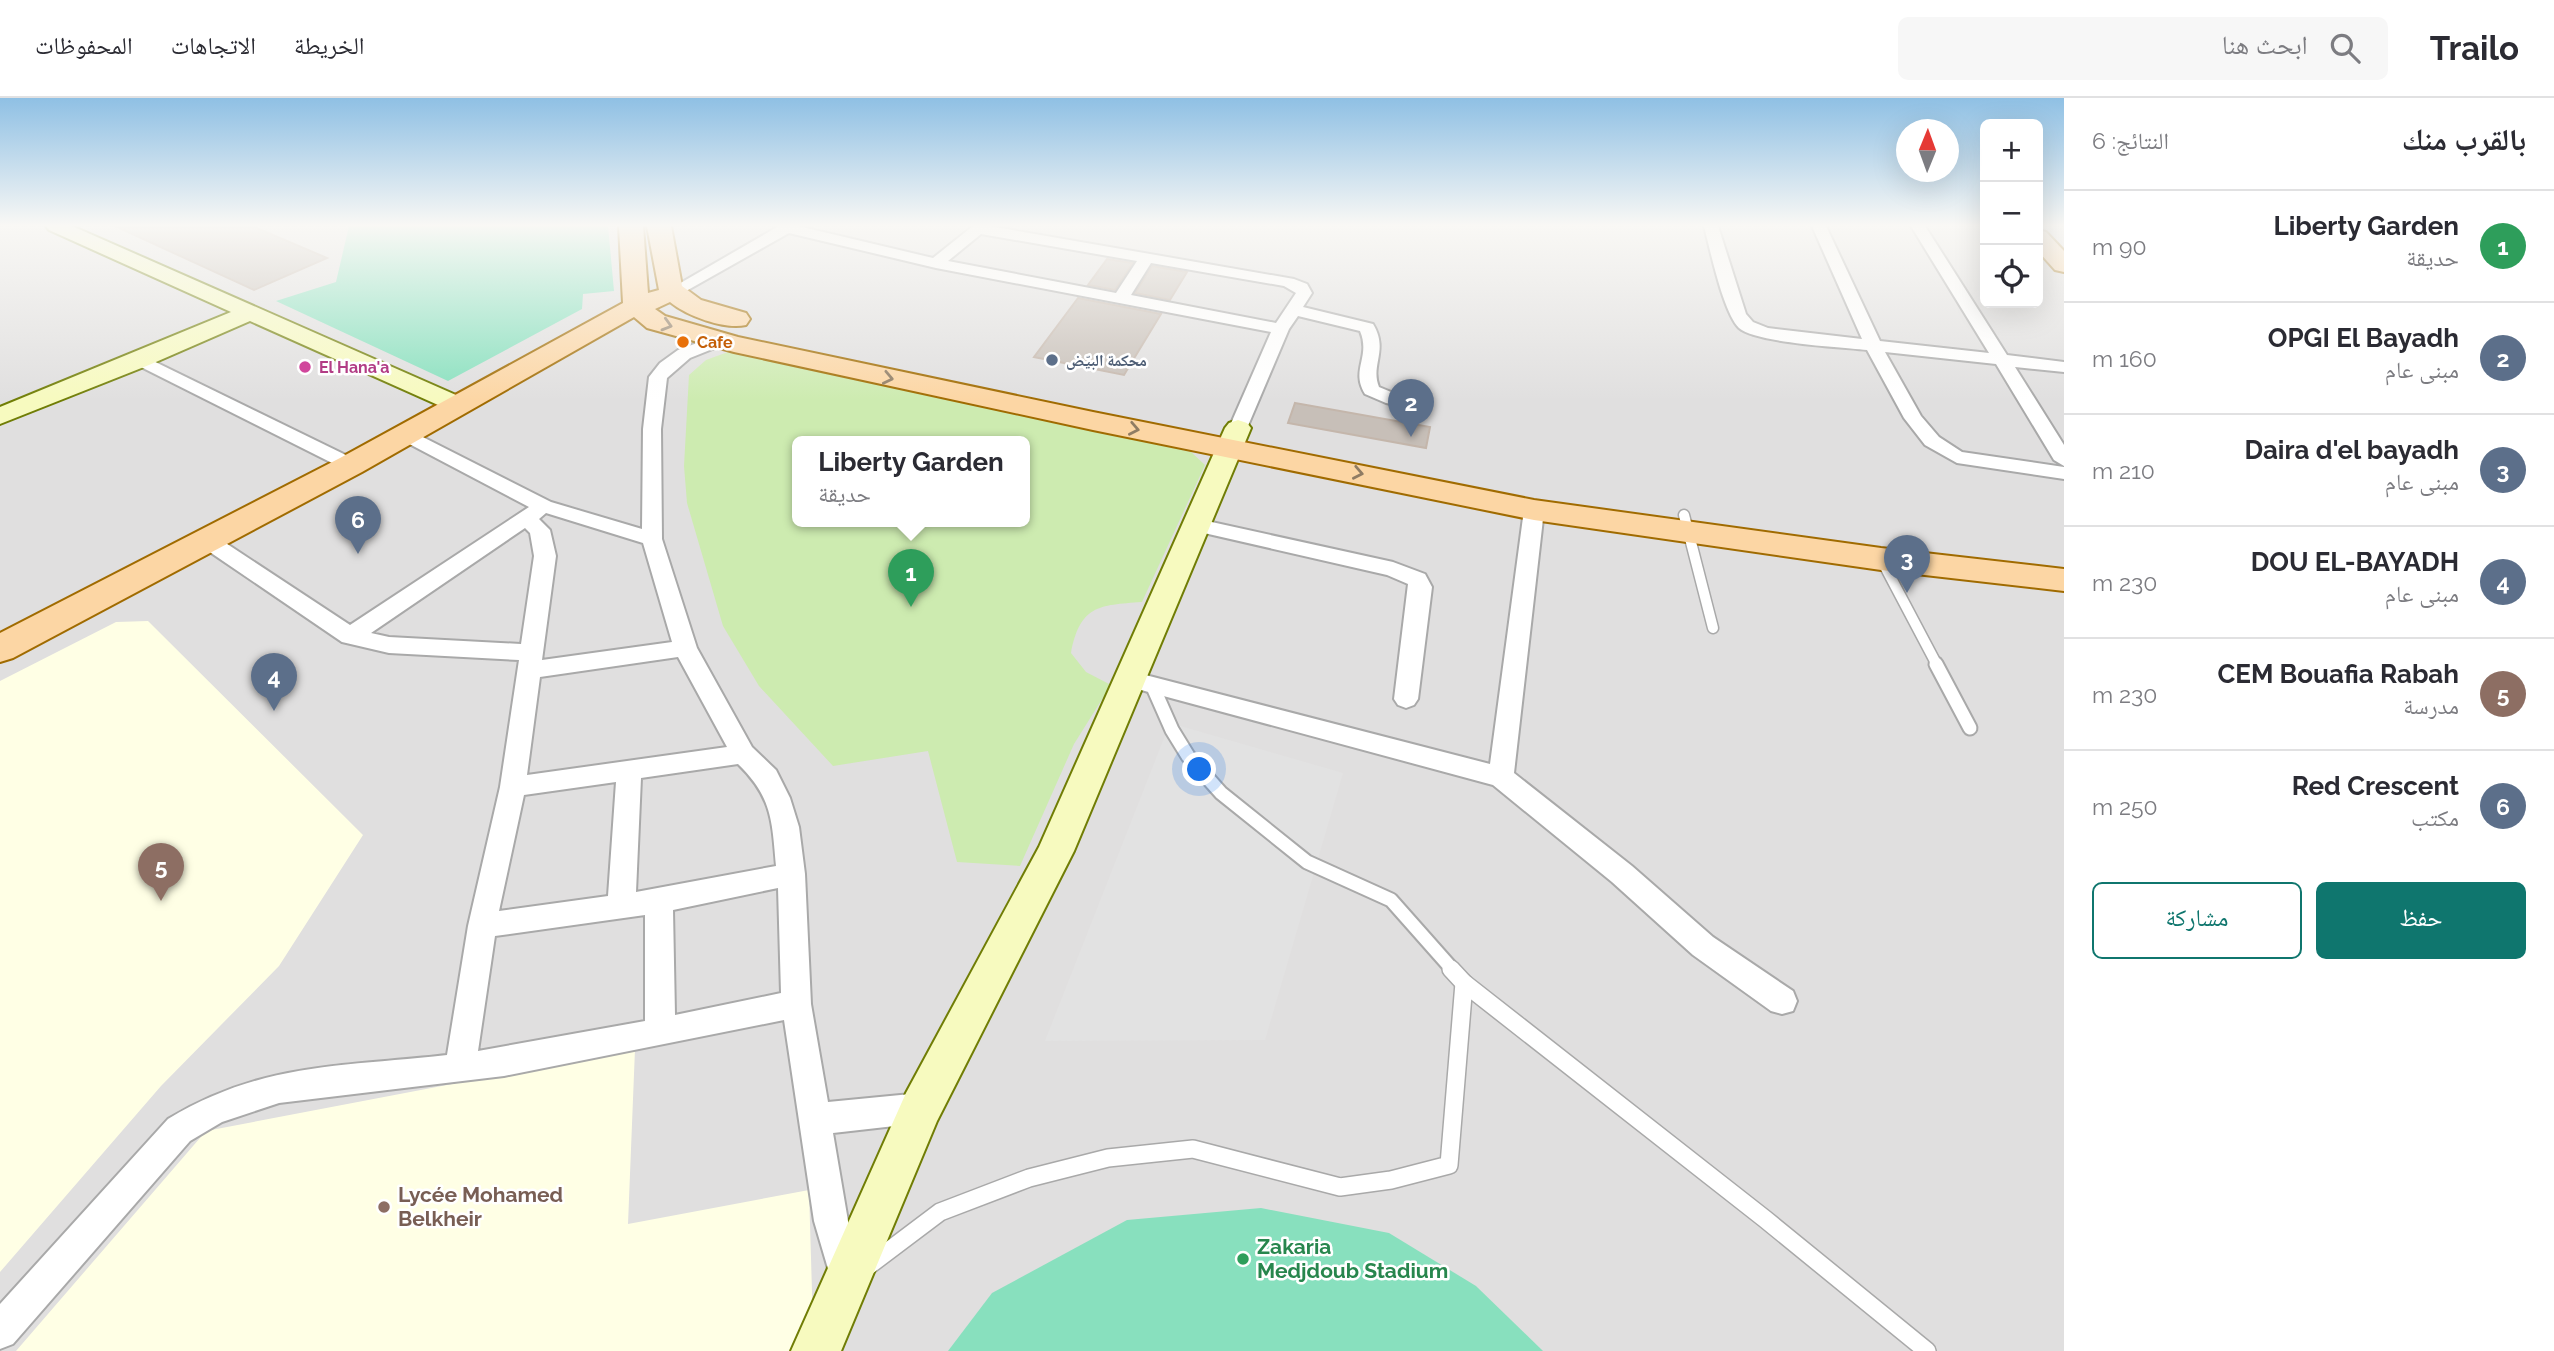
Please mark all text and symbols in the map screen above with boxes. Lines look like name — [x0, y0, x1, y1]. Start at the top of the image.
search box — [1898, 17, 2388, 80]
icon: search — [2326, 29, 2364, 67]
text: Trailo — [2430, 29, 2519, 68]
text: ابحث هنا — [2222, 30, 2308, 60]
text: المحفوظات — [35, 31, 133, 60]
text: الاتجاهات — [171, 31, 256, 60]
text: الخريطة — [294, 31, 365, 60]
north arrow — [1896, 119, 1959, 182]
map controls — [1980, 119, 2043, 308]
button: + — [1980, 119, 2043, 182]
text: بالقرب منك — [2402, 122, 2526, 157]
text: النتائج: 6 — [2092, 127, 2169, 154]
button: − — [1980, 182, 2043, 245]
text: Liberty Garden — [2273, 211, 2459, 241]
text: 90 m — [2092, 233, 2147, 260]
text: 1 — [2497, 233, 2509, 260]
text: حديقة — [2406, 244, 2459, 271]
button: locate — [1980, 245, 2043, 308]
one-way arrow — [660, 317, 672, 331]
text: OPGI El Bayadh — [2268, 323, 2459, 353]
place label: Cafe — [697, 333, 733, 352]
marker: Cafe — [675, 334, 691, 350]
text: 160 m — [2092, 345, 2157, 372]
text: 2 — [2497, 345, 2510, 372]
place label: محكمة البيّض — [1066, 351, 1147, 370]
marker: محكمة البيّض — [1044, 352, 1060, 368]
text: مبنى عام — [2385, 356, 2459, 383]
place label: El Hana'a — [319, 358, 390, 377]
marker: El Hana'a — [297, 359, 313, 375]
one-way arrow — [882, 369, 894, 384]
pin: 2 — [1388, 379, 1434, 437]
one-way arrow — [1128, 421, 1140, 436]
text: Daira d'el bayadh — [2244, 435, 2459, 465]
popup — [792, 436, 1030, 527]
text: Liberty Garden — [818, 447, 1004, 477]
text: 210 m — [2092, 457, 2155, 484]
text: 3 — [2497, 457, 2509, 484]
one-way arrow — [1352, 465, 1364, 480]
text: مبنى عام — [2385, 468, 2459, 495]
text: حديقة — [818, 480, 871, 507]
pin: 6 — [335, 496, 381, 554]
pin: 3 — [1884, 535, 1930, 593]
text: DOU EL-BAYADH — [2251, 547, 2459, 577]
pin: 1 — [888, 549, 934, 607]
text: 230 m — [2092, 569, 2157, 596]
text: 4 — [2496, 569, 2510, 596]
text: مبنى عام — [2385, 580, 2459, 607]
pin: 4 — [251, 653, 297, 711]
text: CEM Bouafia Rabah — [2217, 659, 2459, 689]
text: 230 m — [2092, 681, 2157, 708]
text: 5 — [2497, 681, 2509, 708]
text: مدرسة — [2403, 692, 2459, 719]
your location — [1182, 752, 1216, 786]
text: Red Crescent — [2292, 771, 2459, 801]
text: 250 m — [2092, 793, 2158, 820]
text: 6 — [2496, 793, 2510, 820]
text: مكتب — [2411, 804, 2459, 831]
pin: 5 — [138, 843, 184, 901]
button: مشاركة — [2092, 882, 2302, 959]
button: حفظ — [2316, 882, 2526, 959]
place label: Lycée Mohamed Belkheir — [398, 1182, 563, 1231]
marker: Lycée Mohamed Belkheir — [376, 1199, 392, 1215]
place label: Zakaria Medjdoub Stadium — [1257, 1234, 1448, 1283]
marker: Zakaria Medjdoub Stadium — [1235, 1251, 1251, 1267]

